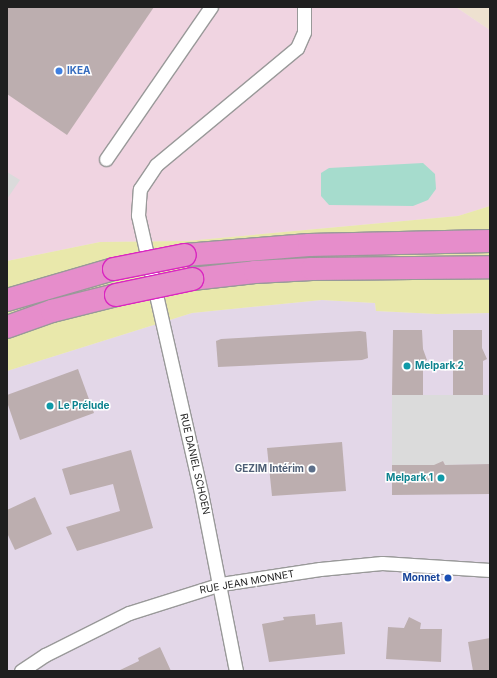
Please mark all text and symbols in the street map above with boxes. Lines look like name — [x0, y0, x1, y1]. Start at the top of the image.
place label: IKEA — [67, 65, 91, 77]
marker: IKEA — [54, 66, 64, 76]
place label: Melpark 2 — [415, 360, 464, 372]
marker: Melpark 2 — [402, 361, 412, 371]
place label: Le Prélude — [58, 400, 109, 412]
marker: Le Prélude — [45, 401, 55, 411]
street label: RUE DANIEL SCHOEN — [178, 412, 212, 516]
place label: GEZIM Intérim — [235, 463, 304, 475]
marker: GEZIM Intérim — [307, 464, 317, 474]
place label: Melpark 1 — [386, 472, 433, 484]
marker: Melpark 1 — [436, 473, 446, 483]
street label: RUE JEAN MONNET — [199, 568, 295, 596]
place label: Monnet — [402, 572, 440, 584]
marker: Monnet — [443, 573, 453, 583]

